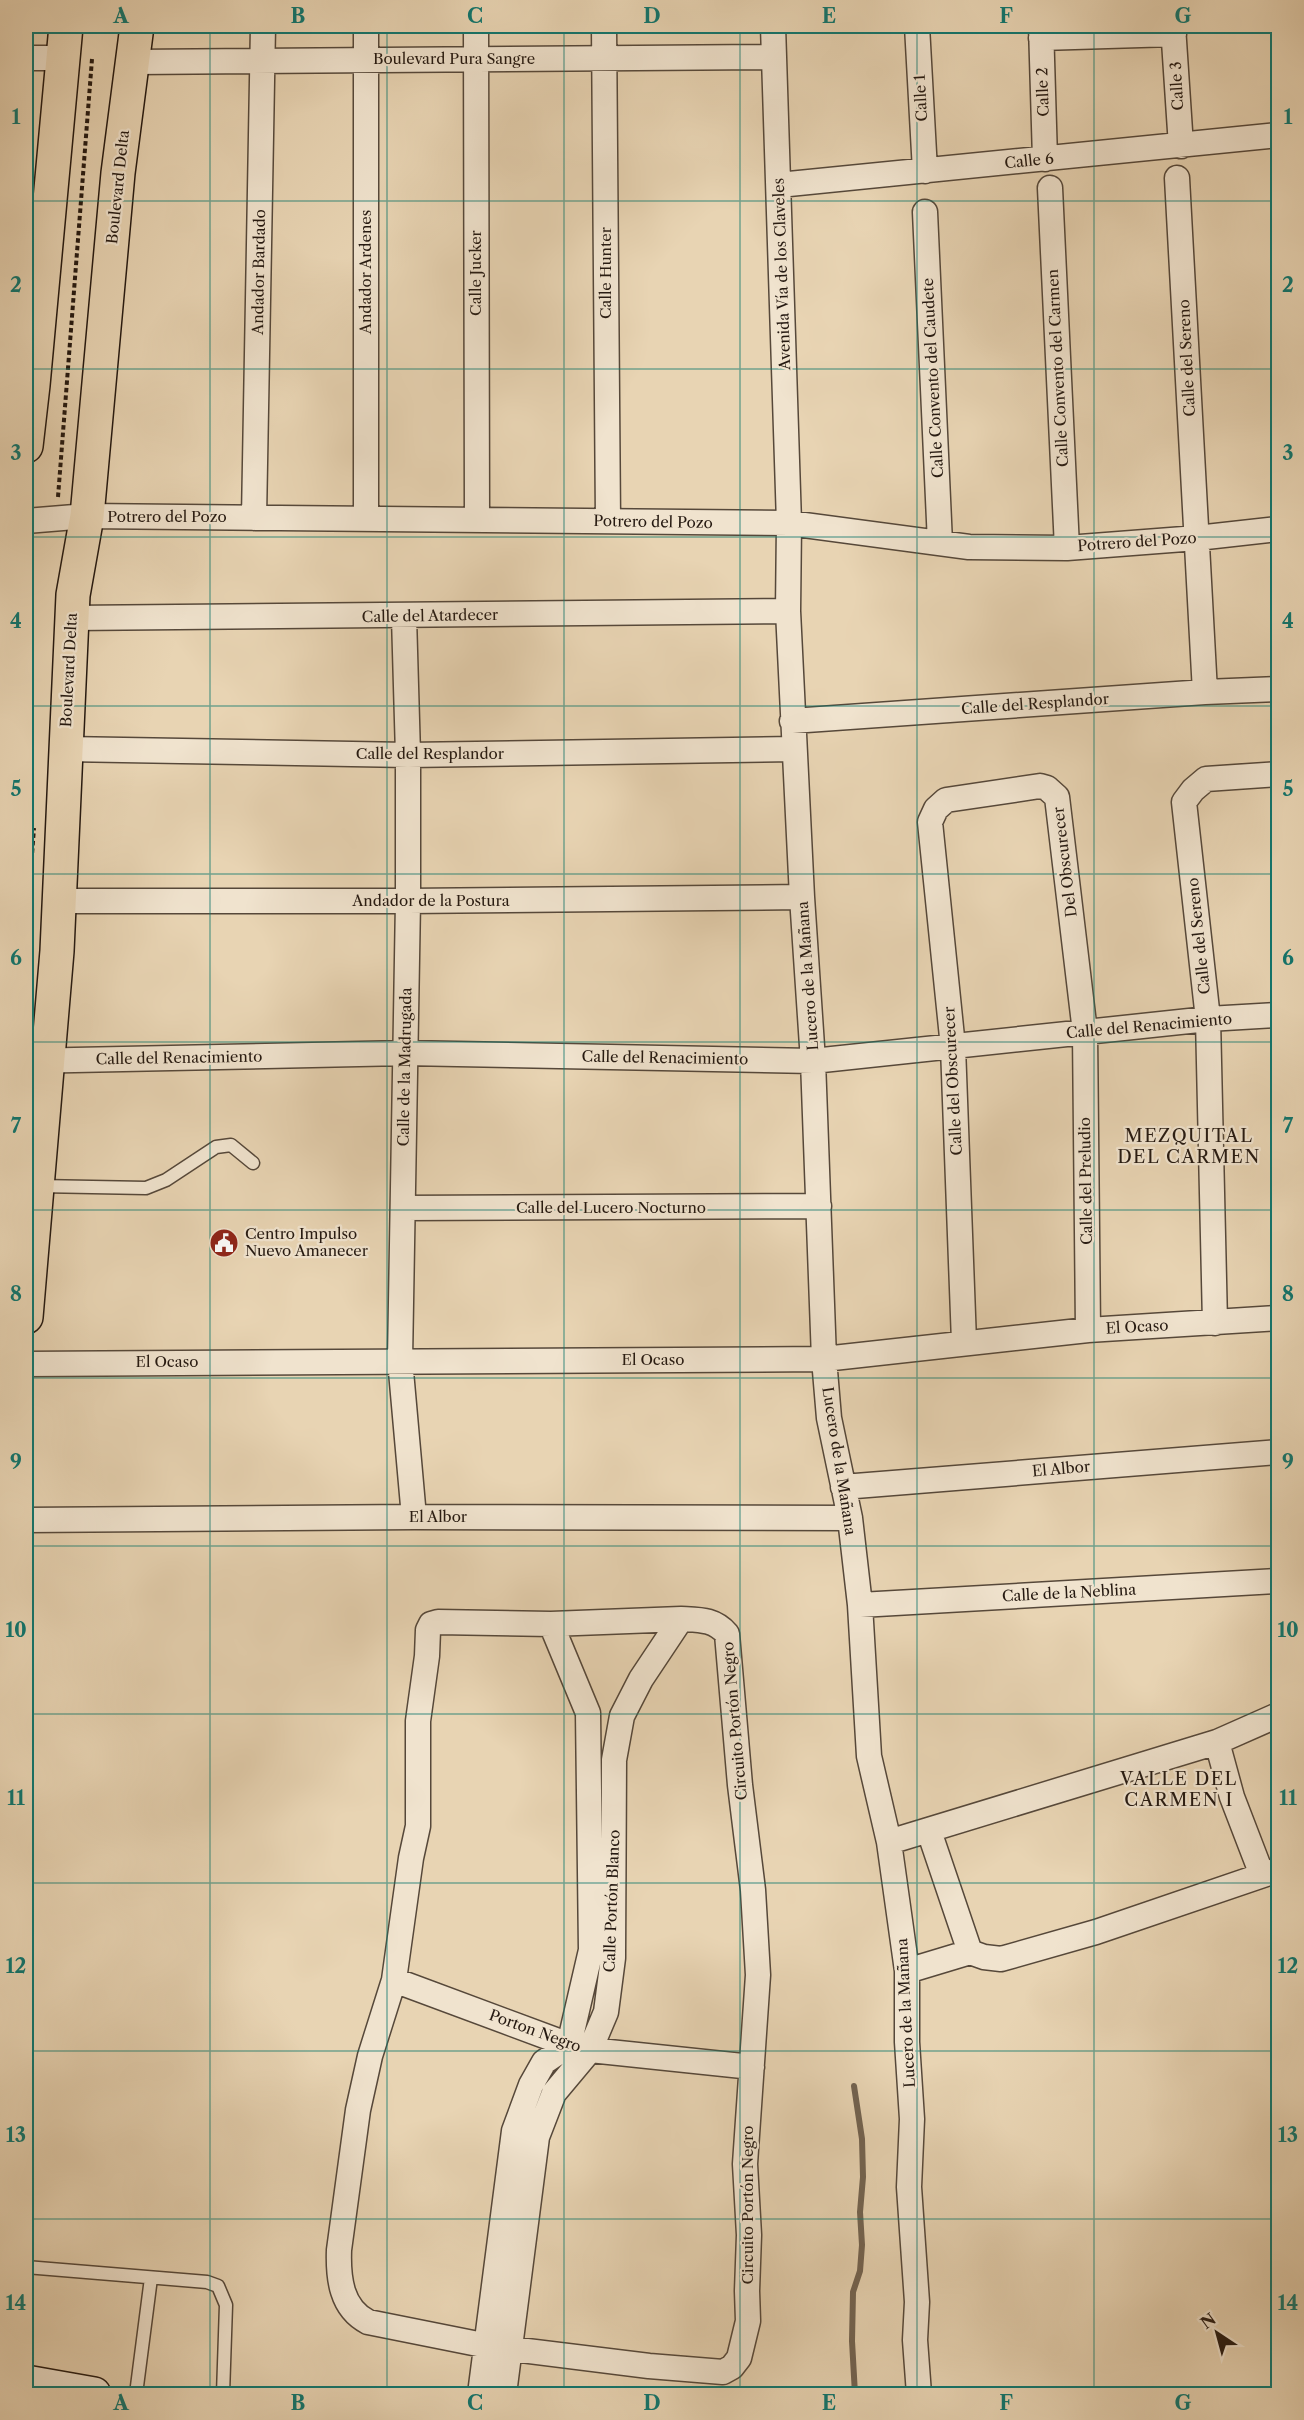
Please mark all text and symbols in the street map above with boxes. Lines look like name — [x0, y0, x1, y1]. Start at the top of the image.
text: A — [112, 4, 129, 28]
text: B — [291, 4, 306, 28]
text: C — [467, 4, 483, 28]
text: D — [643, 4, 661, 28]
text: E — [822, 4, 836, 28]
text: F — [999, 4, 1013, 28]
text: G — [1175, 4, 1192, 28]
street label: Boulevard Pura Sangre — [373, 49, 535, 68]
street label: Calle 3 — [1166, 61, 1187, 111]
street label: Calle 2 — [1032, 67, 1053, 117]
street label: Calle 1 — [910, 73, 931, 122]
text: 1 — [12, 105, 21, 129]
text: 1 — [1284, 105, 1293, 129]
street label: Boulevard Delta — [102, 129, 133, 245]
street label: Calle 6 — [1003, 148, 1055, 173]
street label: Avenida Vía de los Claveles — [769, 178, 794, 371]
street label: Andador Bardado — [248, 209, 269, 336]
street label: Andador Ardenes — [356, 210, 375, 335]
street label: Calle Hunter — [596, 226, 615, 319]
street label: Calle Jucker — [466, 229, 485, 316]
street label: Calle Convento del Carmen — [1043, 268, 1072, 467]
text: 2 — [10, 273, 22, 297]
text: 2 — [1282, 273, 1294, 297]
street label: Calle Convento del Caudete — [918, 277, 947, 479]
street label: Calle del Sereno — [1174, 299, 1199, 417]
text: 3 — [10, 441, 22, 465]
text: 3 — [1282, 441, 1294, 465]
street label: Potrero del Pozo — [107, 507, 227, 526]
street label: Potrero del Pozo — [593, 511, 713, 532]
street label: Potrero del Pozo — [1077, 528, 1197, 555]
street label: Calle del Atardecer — [362, 605, 499, 626]
text: 4 — [10, 609, 22, 633]
text: 4 — [1282, 609, 1294, 633]
street label: Boulevard Delta — [56, 612, 81, 728]
street label: Calle del Resplandor — [960, 689, 1110, 718]
street label: Calle del Resplandor — [356, 744, 505, 763]
text: 5 — [10, 777, 22, 801]
text: 5 — [1282, 777, 1294, 801]
street label: Del Obscurecer — [1048, 805, 1081, 918]
street label: Calle del Sereno — [1183, 877, 1214, 995]
street label: Andador de la Postura — [351, 891, 510, 910]
street label: Lucero de la Mañana — [793, 901, 822, 1051]
text: 6 — [10, 946, 22, 970]
text: 6 — [1282, 946, 1294, 970]
street label: Calle de la Madrugada — [394, 987, 415, 1147]
street label: Calle del Obscurecer — [939, 1005, 966, 1156]
street label: Calle del Renacimiento — [1065, 1009, 1233, 1042]
street label: Calle del Renacimiento — [96, 1047, 262, 1068]
street label: Calle del Renacimiento — [582, 1047, 748, 1068]
text: 7 — [11, 1114, 22, 1138]
text: 7 — [1283, 1114, 1294, 1138]
street label: Calle del Preludio — [1075, 1117, 1096, 1245]
district label: MEZQUITAL DEL CARMEN — [1117, 1125, 1261, 1168]
street label: Calle del Lucero Nocturno — [516, 1198, 706, 1217]
place label: Centro Impulso Nuevo Amanecer — [245, 1224, 369, 1260]
public building icon: Centro Impulso Nuevo Amanecer — [208, 1227, 240, 1259]
text: 8 — [10, 1282, 22, 1306]
text: 8 — [1282, 1282, 1294, 1306]
street label: El Ocaso — [1105, 1315, 1169, 1338]
street label: El Ocaso — [622, 1350, 684, 1369]
street label: El Ocaso — [136, 1352, 198, 1371]
street label: Lucero de la Mañana — [818, 1385, 861, 1536]
text: 9 — [10, 1450, 22, 1474]
text: 9 — [1282, 1450, 1294, 1474]
street label: El Albor — [1031, 1456, 1092, 1481]
street label: El Albor — [409, 1507, 468, 1526]
street label: Calle de la Neblina — [1001, 1579, 1137, 1606]
text: 10 — [5, 1618, 27, 1642]
text: 10 — [1277, 1618, 1299, 1642]
street label: Circuito Portón Negro — [718, 1641, 751, 1801]
district label: VALLE DEL CARMEN I — [1119, 1768, 1238, 1811]
text: 11 — [7, 1786, 25, 1810]
text: 11 — [1279, 1786, 1297, 1810]
street label: Calle Portón Blanco — [600, 1829, 623, 1973]
street label: Lucero de la Mañana — [892, 1938, 919, 2088]
text: 12 — [6, 1954, 26, 1978]
text: 12 — [1278, 1954, 1298, 1978]
street label: Porton Negro — [487, 2005, 584, 2056]
text: 13 — [6, 2123, 26, 2147]
text: 13 — [1278, 2123, 1298, 2147]
street label: Circuito Portón Negro — [738, 2125, 757, 2285]
text: 14 — [6, 2291, 26, 2315]
text: 14 — [1278, 2291, 1298, 2315]
north arrow — [1187, 2303, 1247, 2363]
text: N — [1197, 2309, 1220, 2333]
text: A — [112, 2391, 129, 2415]
text: B — [291, 2391, 306, 2415]
text: C — [467, 2391, 483, 2415]
text: D — [643, 2391, 661, 2415]
text: E — [822, 2391, 836, 2415]
text: F — [999, 2391, 1013, 2415]
text: G — [1175, 2391, 1192, 2415]

